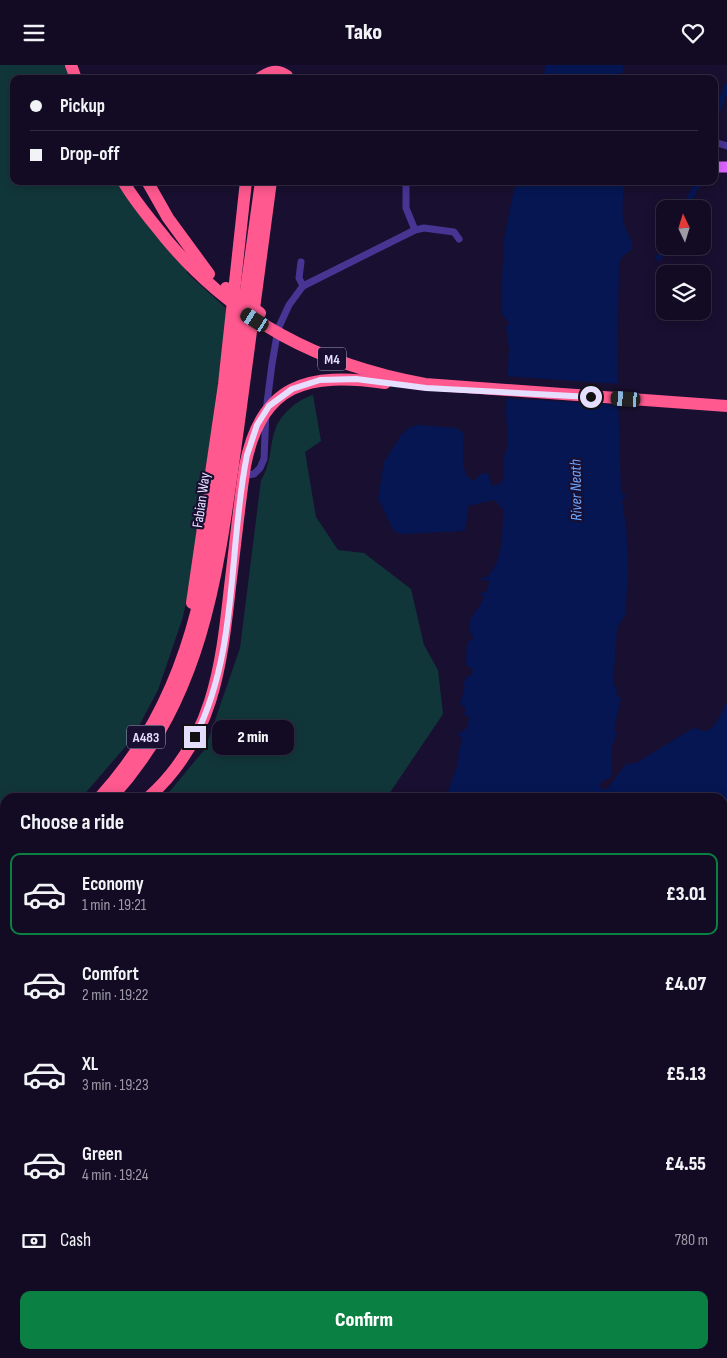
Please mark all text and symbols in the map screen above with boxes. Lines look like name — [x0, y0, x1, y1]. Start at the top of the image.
icon: menu — [20, 19, 48, 47]
text: Tako — [345, 19, 382, 46]
icon: heart — [679, 19, 707, 47]
text: Pickup — [60, 95, 105, 118]
text: Drop-off — [60, 143, 120, 166]
north arrow — [656, 200, 711, 255]
map controls — [656, 200, 711, 320]
button: layers — [656, 265, 711, 320]
car — [238, 306, 271, 334]
road number: M4 — [318, 347, 346, 371]
route start — [580, 386, 602, 408]
car — [610, 390, 641, 408]
water label: River Neath — [566, 459, 587, 521]
street label: Fabian Way — [188, 471, 215, 529]
callout: 2 min — [212, 719, 295, 755]
road number: A483 — [127, 725, 165, 749]
route end — [184, 726, 206, 748]
text: 2 min — [237, 728, 269, 747]
text: Choose a ride — [20, 809, 124, 836]
icon: car — [22, 872, 67, 917]
text: Economy — [82, 873, 144, 896]
text: £3.01 — [666, 883, 706, 906]
text: 1 min · 19:21 — [82, 896, 146, 915]
icon: car — [22, 962, 67, 1007]
text: Comfort — [82, 963, 139, 986]
text: £4.07 — [665, 973, 706, 996]
text: 2 min · 19:22 — [82, 986, 148, 1005]
icon: car — [22, 1052, 67, 1097]
text: XL — [82, 1053, 98, 1076]
text: £5.13 — [666, 1063, 706, 1086]
text: 3 min · 19:23 — [82, 1076, 149, 1095]
icon: car — [22, 1142, 67, 1187]
text: Green — [82, 1143, 122, 1166]
text: £4.55 — [665, 1153, 706, 1176]
text: 4 min · 19:24 — [82, 1166, 149, 1185]
icon: cash — [20, 1227, 48, 1255]
text: Cash — [60, 1229, 91, 1252]
text: 780 m — [675, 1231, 708, 1250]
button: Confirm — [20, 1291, 708, 1349]

